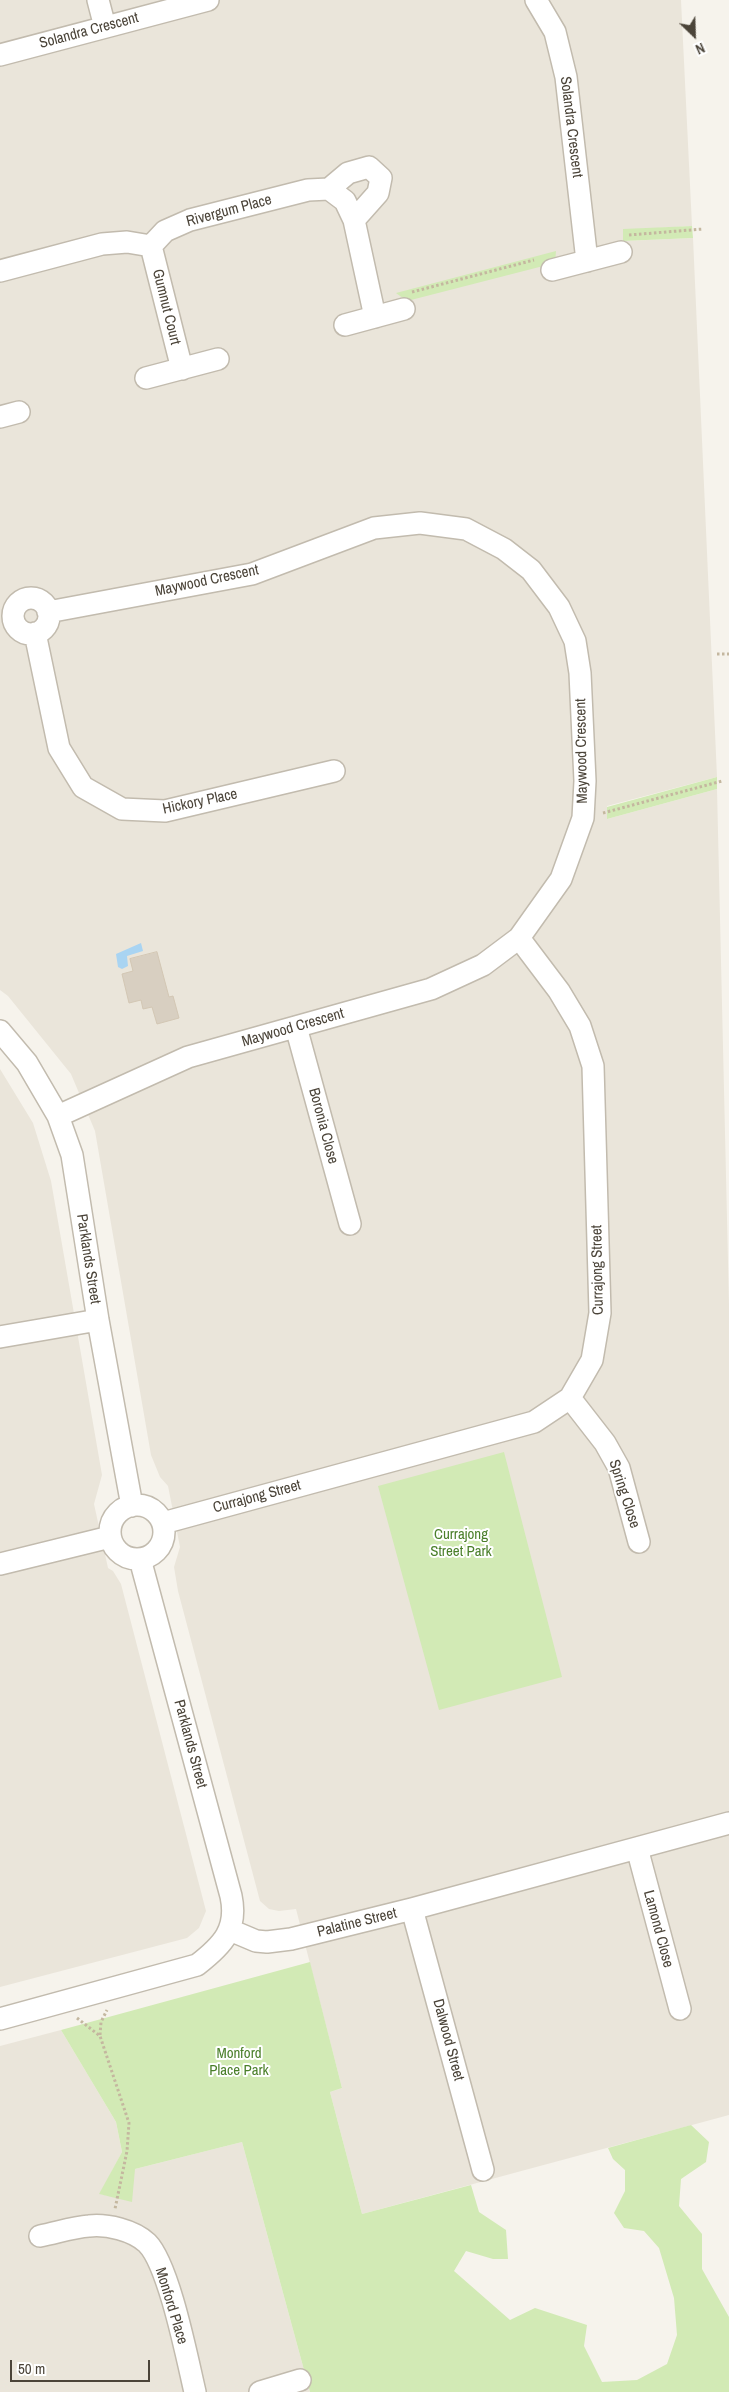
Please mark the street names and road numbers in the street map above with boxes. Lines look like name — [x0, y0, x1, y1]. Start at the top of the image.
street label: Solandra Crescent — [37, 9, 141, 53]
street label: Solandra Crescent — [556, 75, 586, 179]
street label: Rivergum Place — [184, 191, 274, 231]
street label: Gumnut Court — [148, 267, 184, 347]
street label: Maywood Crescent — [154, 561, 260, 601]
street label: Maywood Crescent — [572, 698, 592, 804]
street label: Hickory Place — [161, 785, 239, 819]
street label: Maywood Crescent — [240, 1005, 346, 1051]
street label: Boronia Close — [304, 1086, 342, 1166]
street label: Parklands Street — [72, 1213, 104, 1305]
street label: Currajong Street — [588, 1225, 608, 1315]
street label: Spring Close — [604, 1457, 644, 1531]
street label: Currajong Street — [211, 1477, 303, 1517]
street label: Parklands Street — [170, 1698, 210, 1790]
street label: Lamond Close — [639, 1888, 677, 1970]
street label: Palatine Street — [315, 1904, 399, 1942]
street label: Dalwood Street — [428, 1997, 468, 2083]
street label: Monford Place — [151, 2265, 191, 2347]

